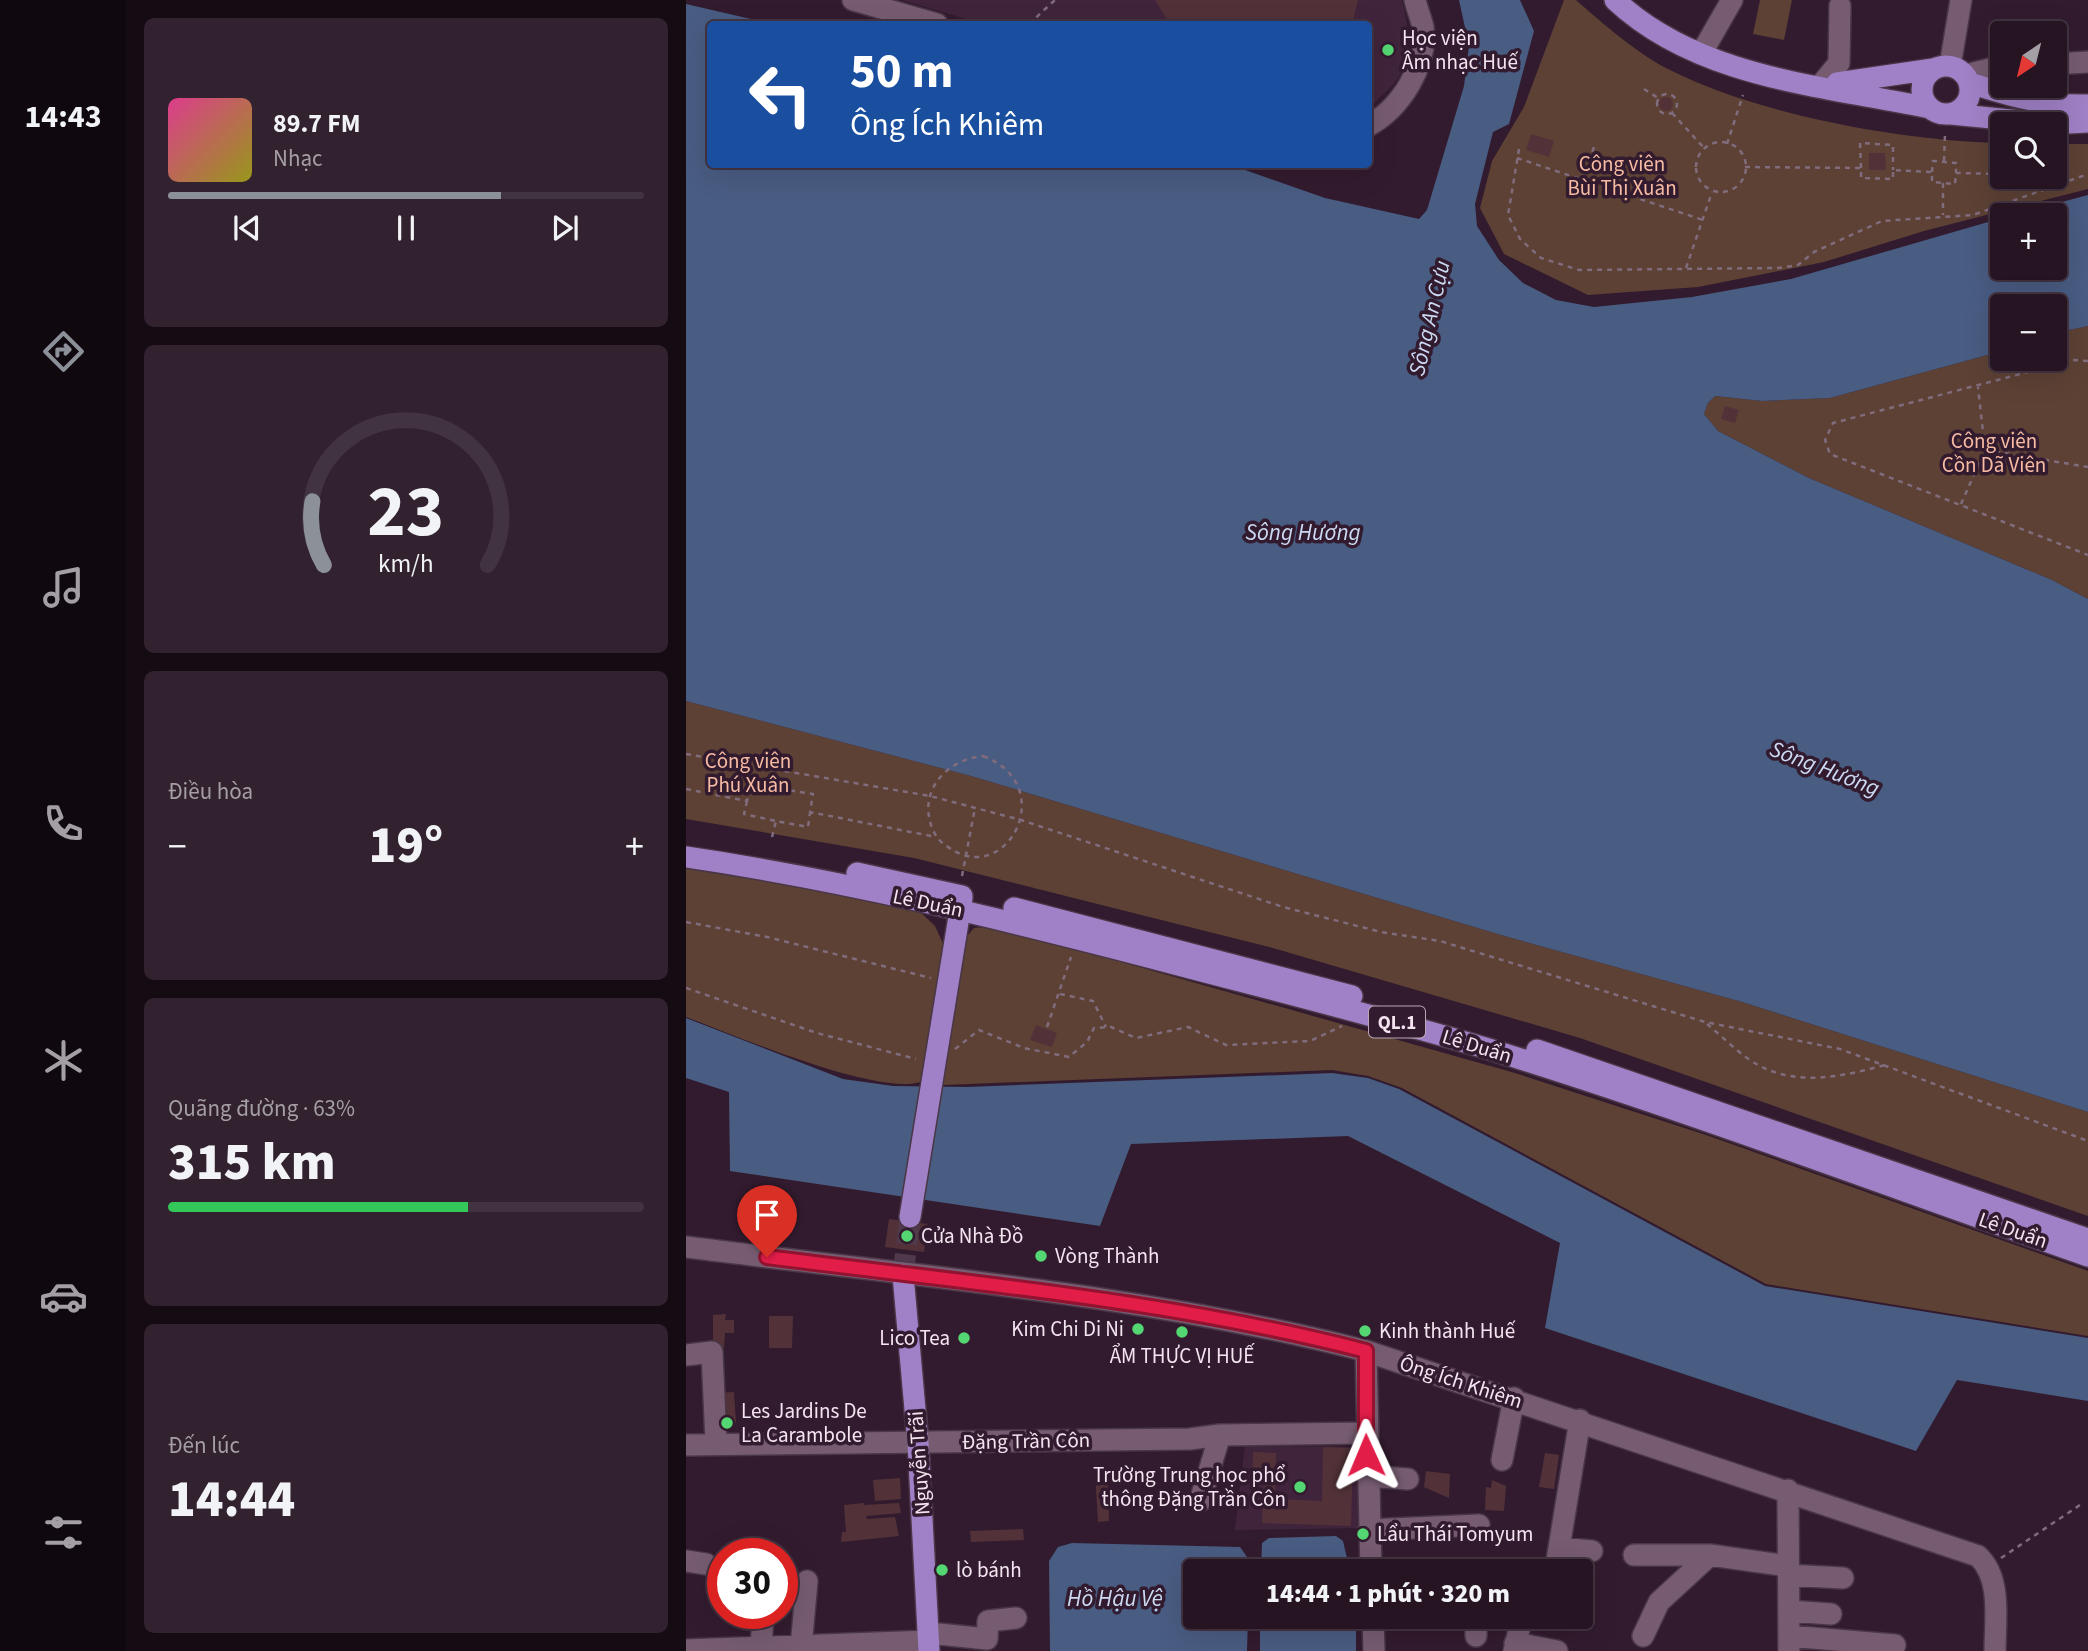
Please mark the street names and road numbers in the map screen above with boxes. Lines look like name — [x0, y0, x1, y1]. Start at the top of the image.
street label: Lê Duẩn — [890, 881, 966, 925]
road number: QL.1 — [1369, 1006, 1425, 1038]
street label: Lê Duẩn — [1439, 1021, 1515, 1071]
street label: Lê Duẩn — [1975, 1204, 2051, 1256]
street label: Ông Ích Khiêm — [1396, 1348, 1526, 1416]
street label: Nguyễn Trãi — [900, 1410, 938, 1516]
street label: Đặng Trần Côn — [962, 1425, 1090, 1457]

